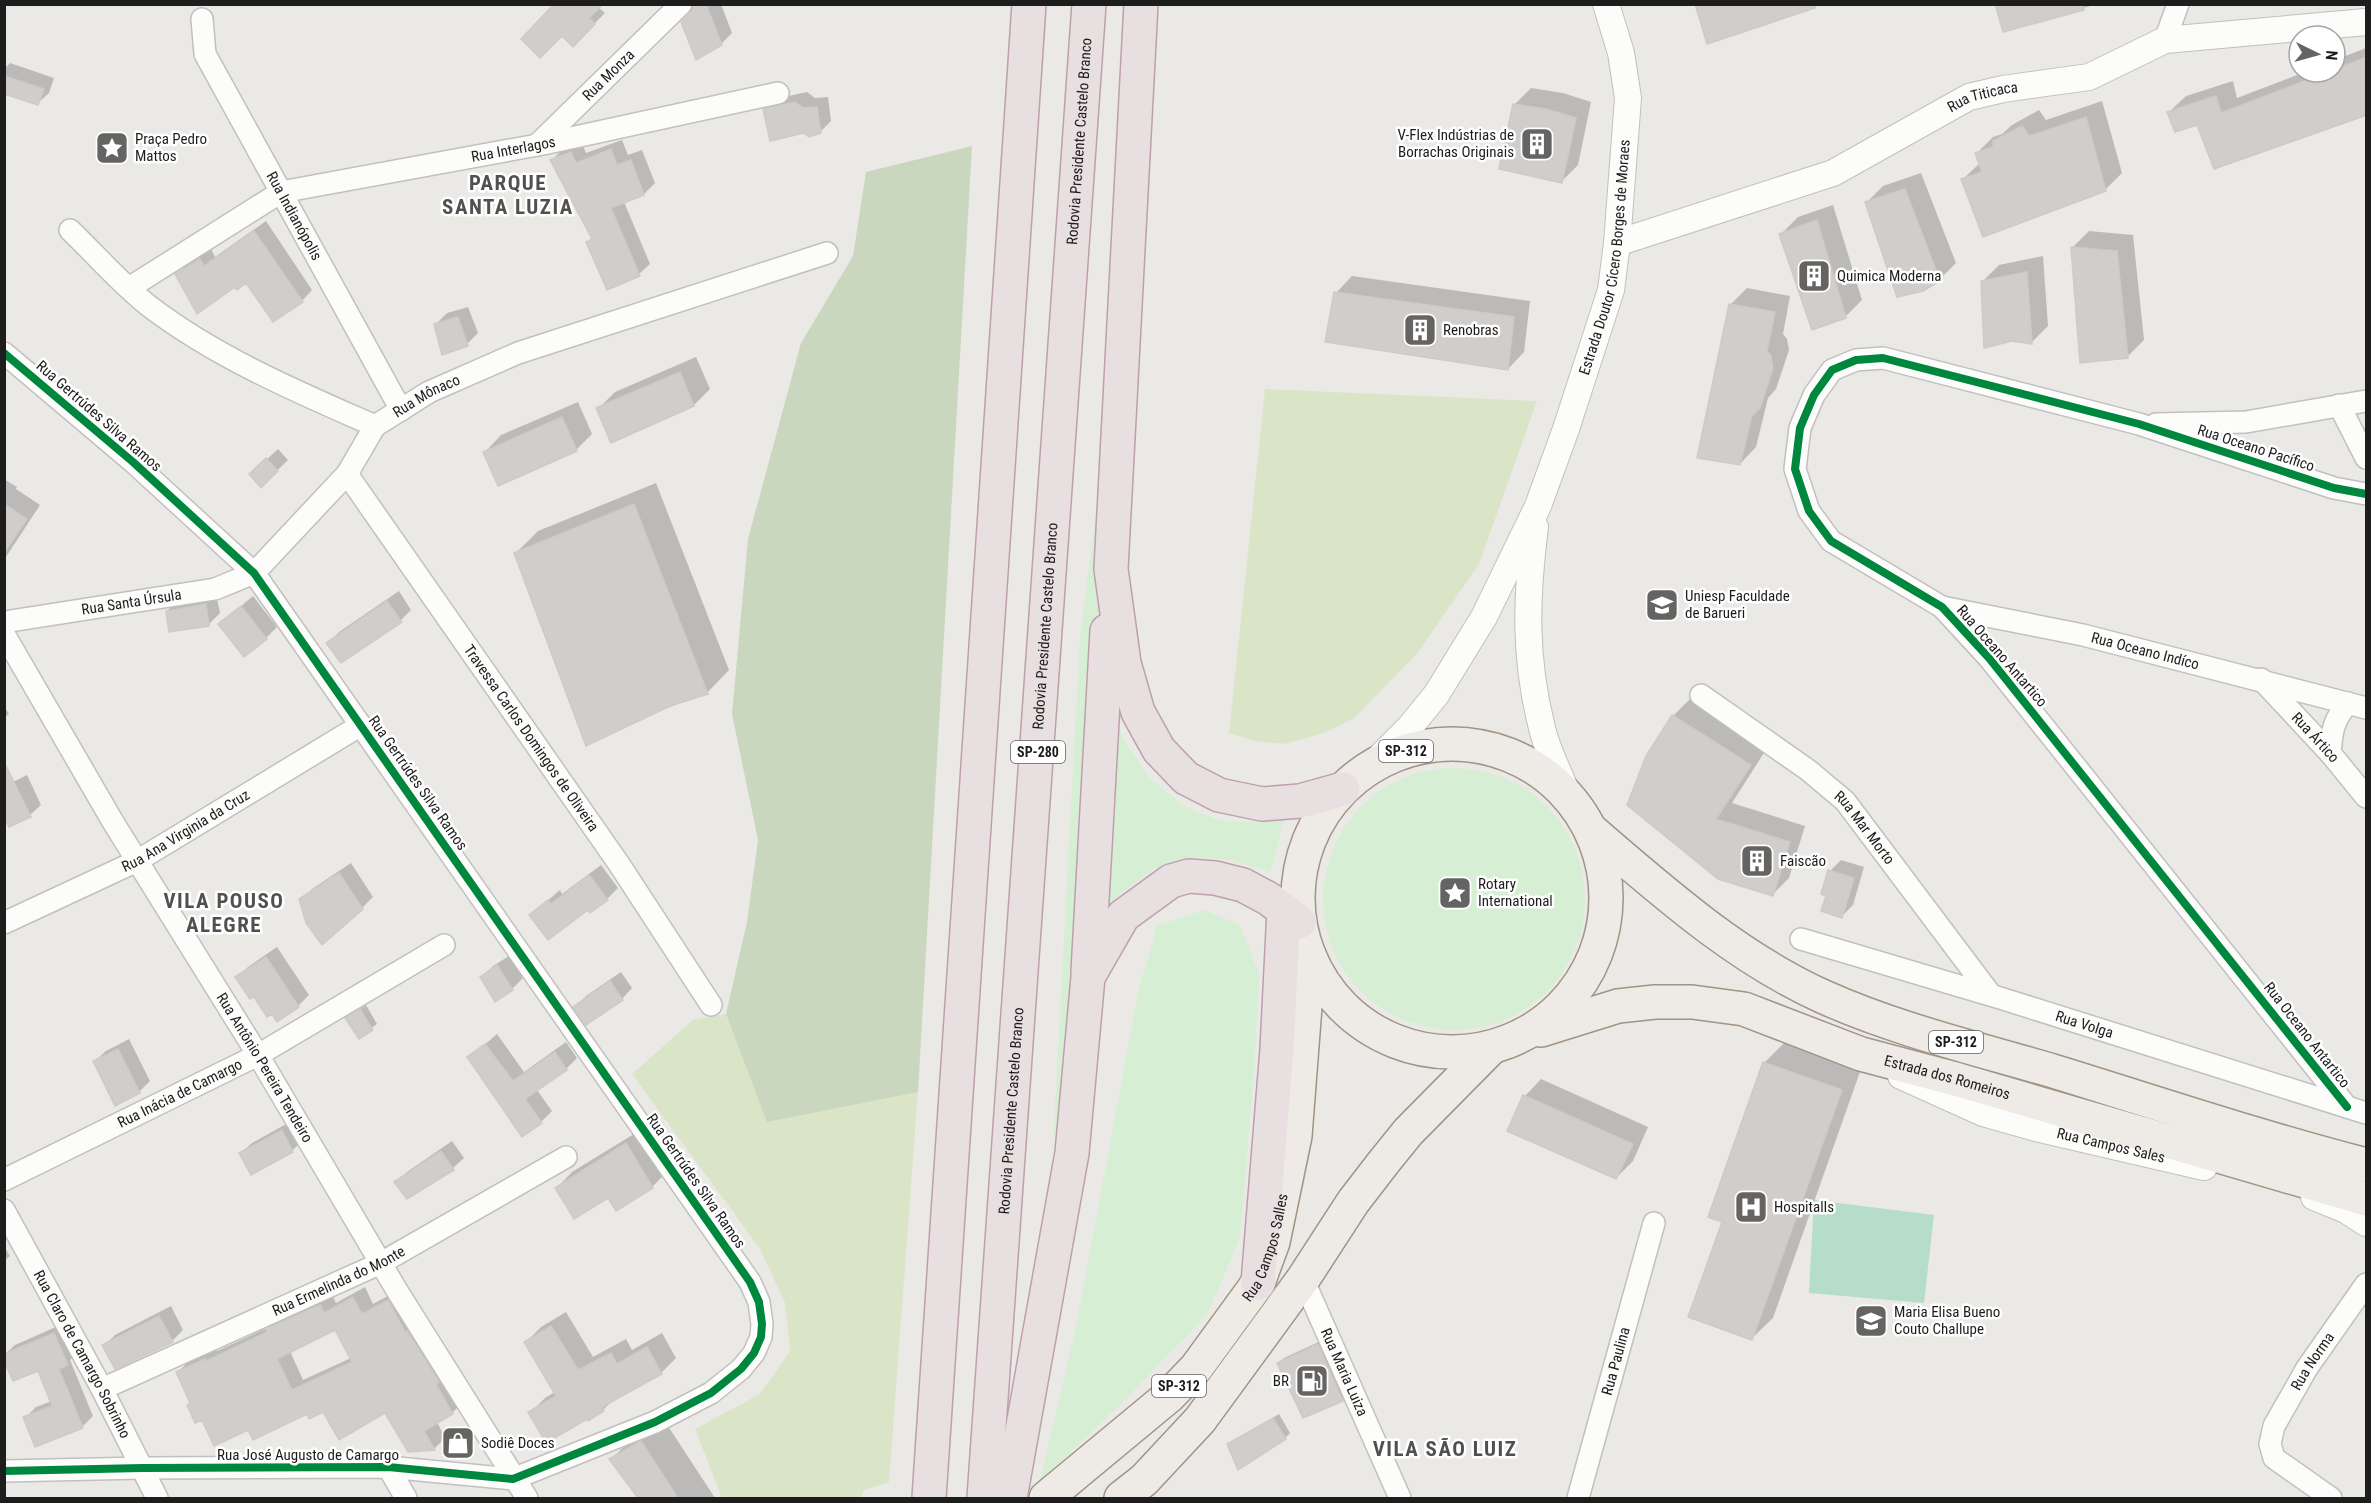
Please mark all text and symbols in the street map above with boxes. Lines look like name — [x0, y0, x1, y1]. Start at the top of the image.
north arrow — [2287, 24, 2347, 84]
street label: Rodovia Presidente Castelo Branco — [1063, 37, 1096, 245]
street label: Rua Monza — [579, 46, 638, 104]
text: N — [2322, 50, 2341, 61]
street label: Rua Titicaca — [1944, 78, 2019, 116]
place label: V-Flex Indústrias de Borrachas Originais — [1397, 126, 1514, 161]
building icon: V-Flex Indústrias de Borrachas Originais — [1519, 126, 1555, 162]
place icon: Praça Pedro Mattos — [94, 130, 130, 166]
place label: Praça Pedro Mattos — [135, 130, 207, 165]
street label: Rua Interlagos — [470, 133, 557, 166]
street label: Estrada Doutor Cícero Borges de Moraes — [1575, 139, 1634, 377]
street label: Rua Indianópolis — [263, 168, 326, 264]
district label: PARQUE SANTA LUZIA — [442, 171, 574, 219]
building icon: Quimica Moderna — [1796, 258, 1832, 294]
place label: Quimica Moderna — [1837, 267, 1941, 285]
building icon: Renobras — [1402, 312, 1438, 348]
place label: Renobras — [1443, 321, 1499, 339]
street label: Rua Gertrúdes Silva Ramos — [33, 357, 165, 475]
street label: Rua Mônaco — [390, 371, 463, 421]
street label: Rua Oceano Pacífico — [2195, 421, 2317, 475]
street label: Rodovia Presidente Castelo Branco — [1029, 522, 1062, 730]
street label: Rua Santa Úrsula — [80, 585, 183, 619]
school or university icon: Uniesp Faculdade de Barueri — [1644, 587, 1680, 623]
place label: Uniesp Faculdade de Barueri — [1685, 587, 1790, 622]
street label: Rua Oceano Antartico — [1953, 601, 2051, 711]
street label: Rua Oceano Indíco — [2089, 628, 2201, 674]
street label: Travessa Carlos Domingos de Oliveira — [460, 641, 602, 835]
street label: Rua Ártico — [2288, 709, 2343, 766]
street label: Rua Gertrúdes Silva Ramos — [365, 712, 471, 854]
road number: SP-312 — [1379, 740, 1433, 762]
road number: SP-280 — [1011, 741, 1065, 763]
street label: Rua Ana Virginia da Cruz — [119, 786, 253, 876]
street label: Rua Mar Morto — [1831, 787, 1899, 868]
building icon: Faiscão — [1739, 843, 1775, 879]
place label: Faiscão — [1780, 852, 1826, 870]
place icon: Rotary International — [1437, 875, 1473, 911]
place label: Rotary International — [1478, 875, 1553, 910]
district label: VILA POUSO ALEGRE — [163, 889, 285, 937]
street label: Rua Oceano Antartico — [2260, 979, 2354, 1091]
street label: Rua Antônio Pereira Tendeiro — [213, 990, 317, 1146]
street label: Rodovia Presidente Castelo Branco — [995, 1007, 1027, 1215]
street label: Rua Volga — [2053, 1007, 2115, 1042]
road number: SP-312 — [1929, 1031, 1983, 1053]
street label: Estrada dos Romeiros — [1882, 1052, 2012, 1103]
street label: Rua Inácia de Camargo — [115, 1055, 245, 1132]
street label: Rua Gertrúdes Silva Ramos — [643, 1110, 749, 1252]
street label: Rua Campos Sales — [2055, 1124, 2167, 1167]
hospital icon: HospitalIs — [1733, 1189, 1769, 1225]
street label: Rua Campos Salles — [1238, 1192, 1292, 1305]
place label: HospitalIs — [1774, 1198, 1834, 1216]
street label: Rua Ermelinda do Monte — [269, 1242, 408, 1320]
street label: Rua Claro de Camargo Sobrinho — [30, 1267, 134, 1441]
school or university icon: Maria Elisa Bueno Couto Challupe — [1853, 1303, 1889, 1339]
place label: Maria Elisa Bueno Couto Challupe — [1894, 1303, 2000, 1338]
street label: Rua Maria Luiza — [1317, 1325, 1372, 1419]
street label: Rua Paulina — [1598, 1325, 1634, 1397]
street label: Rua Norma — [2287, 1329, 2338, 1394]
fuel station icon: BR — [1294, 1363, 1330, 1399]
place label: BR — [1273, 1372, 1289, 1390]
road number: SP-312 — [1152, 1375, 1206, 1397]
shop icon: Sodiê Doces — [440, 1425, 476, 1461]
place label: Sodiê Doces — [481, 1434, 555, 1452]
district label: VILA SÃO LUIZ — [1373, 1437, 1517, 1461]
street label: Rua José Augusto de Camargo — [217, 1446, 399, 1464]

